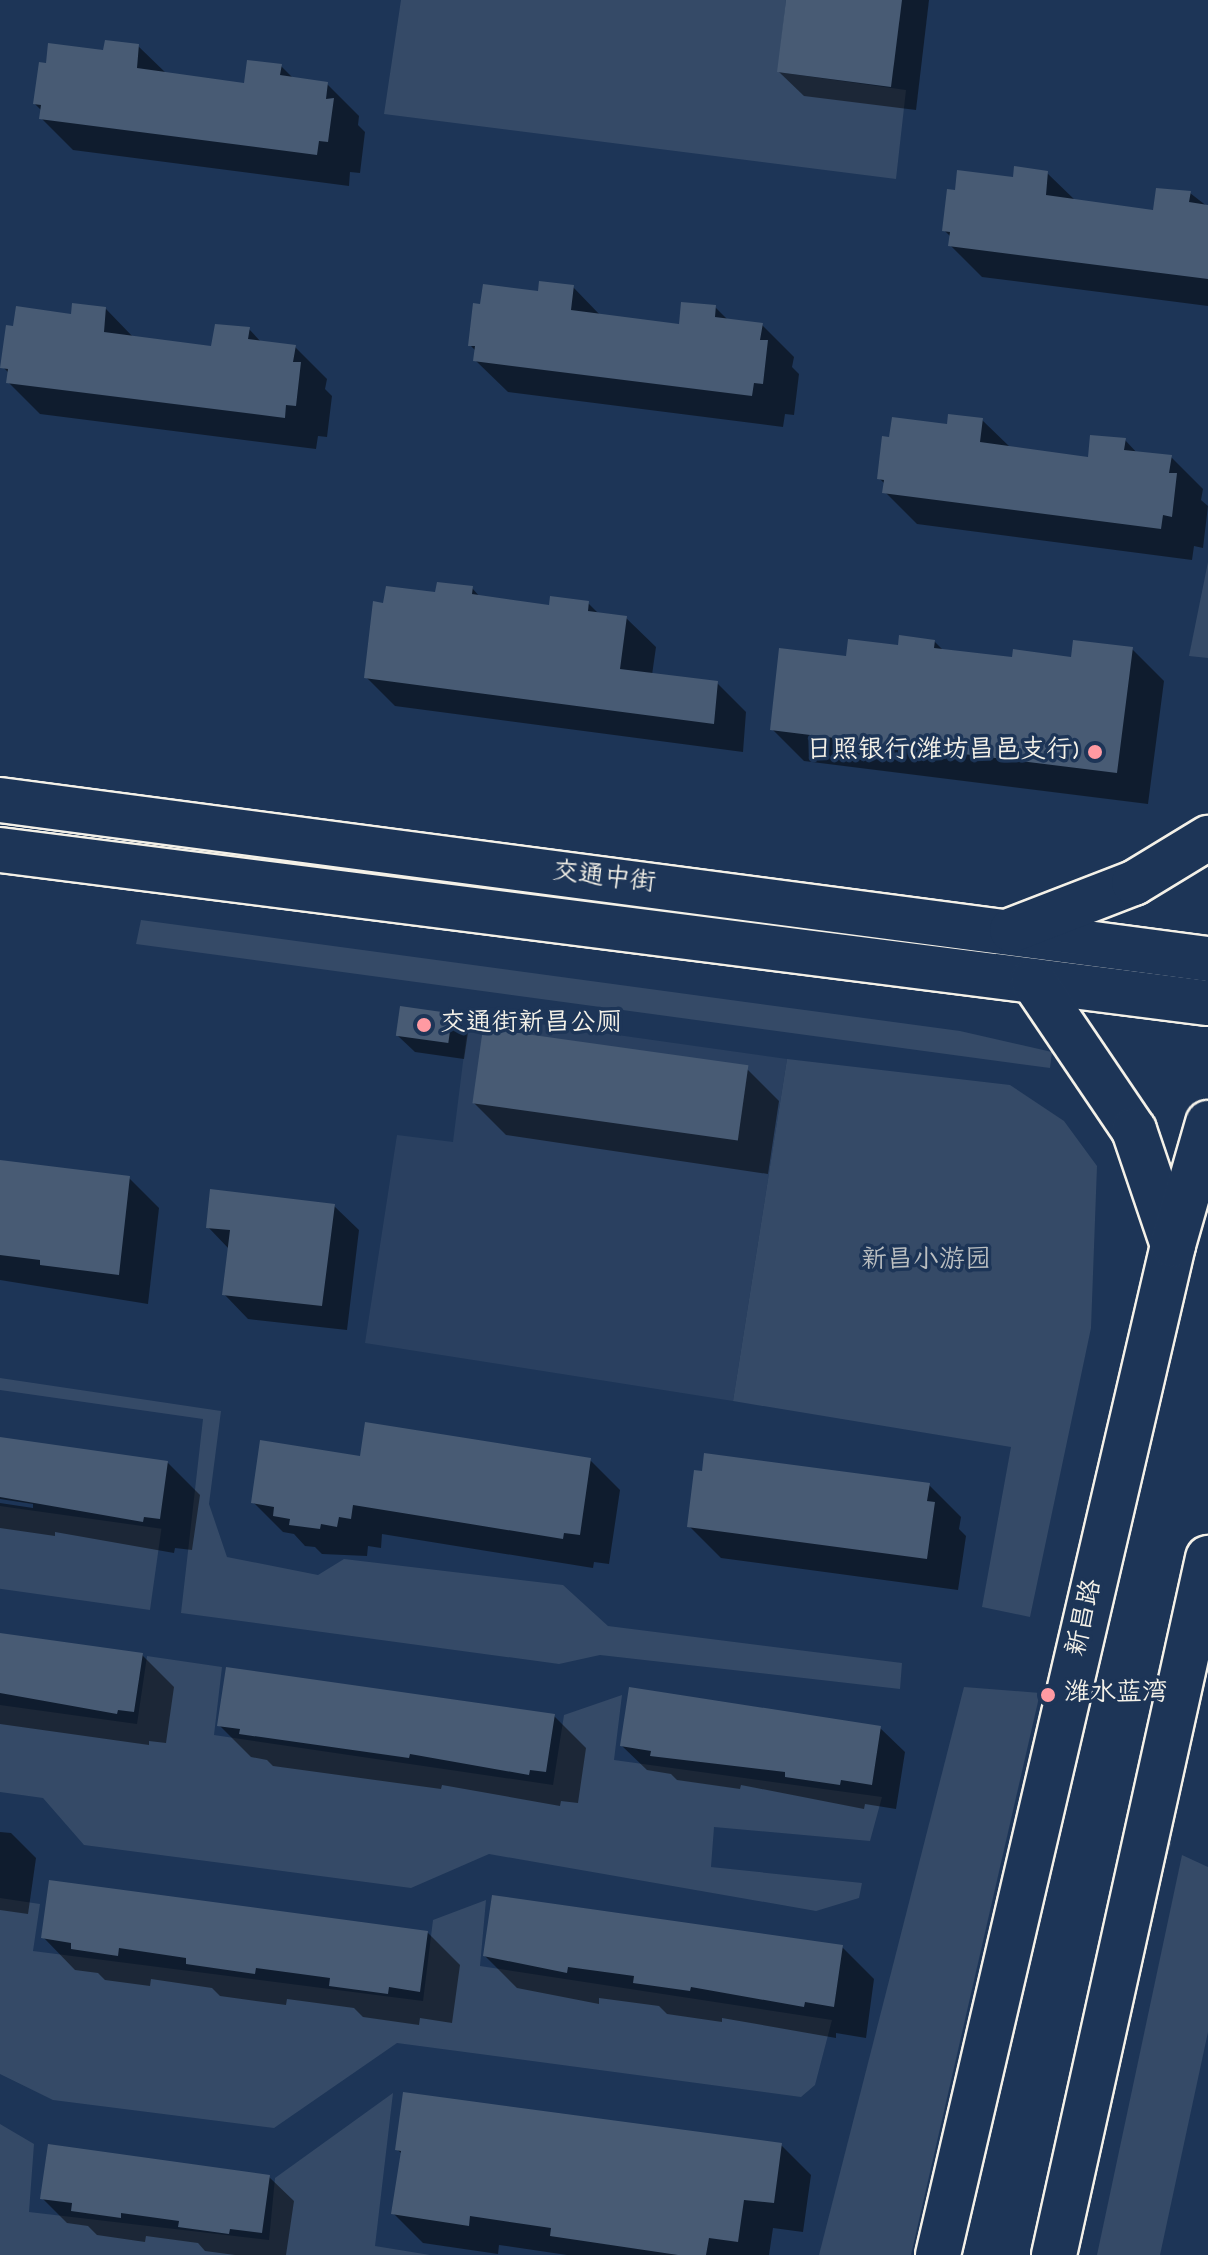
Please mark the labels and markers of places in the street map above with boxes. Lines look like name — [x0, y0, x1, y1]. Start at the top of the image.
place label: 日照银行(潍坊昌邑支行) — [806, 736, 1079, 768]
marker: 日照银行(潍坊昌邑支行) — [1086, 743, 1104, 761]
place label: 交通街新昌公厕 — [440, 1009, 622, 1041]
marker: 交通街新昌公厕 — [415, 1016, 433, 1034]
place label: 潍水蓝湾 — [1064, 1679, 1168, 1711]
marker: 潍水蓝湾 — [1039, 1686, 1057, 1704]

